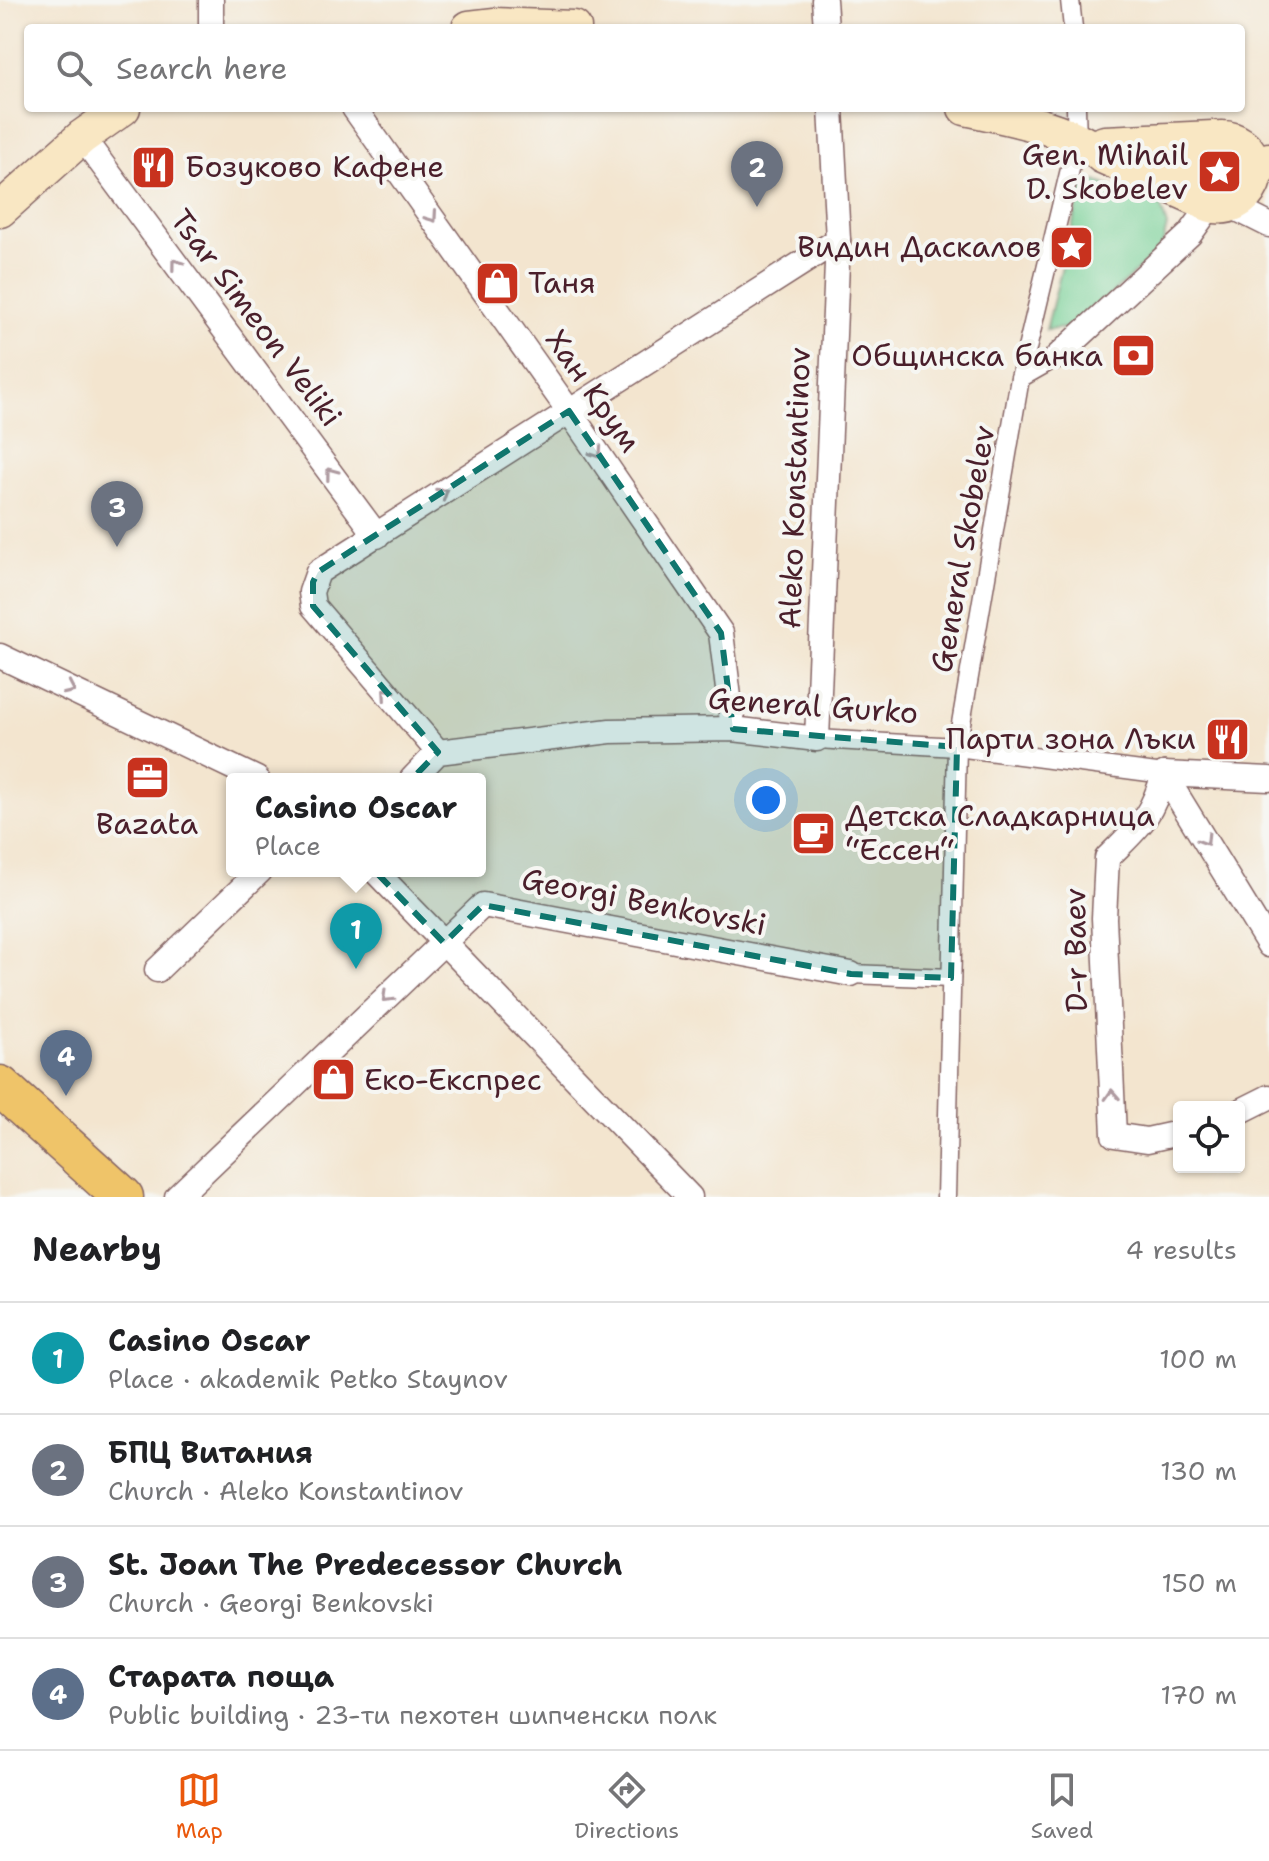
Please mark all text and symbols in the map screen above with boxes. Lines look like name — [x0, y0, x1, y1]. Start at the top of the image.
search box — [24, 24, 1245, 112]
icon: search — [52, 46, 96, 90]
text: Search here — [116, 48, 287, 89]
place label: Gen. Mihail D. Skobelev — [1022, 134, 1188, 209]
pin: 2 — [731, 141, 783, 207]
restaurant icon: Бозуково Кафене — [130, 143, 178, 191]
place label: Бозуково Кафене — [185, 146, 444, 187]
place icon: Gen. Mihail D. Skobelev — [1195, 148, 1243, 196]
street label: Tsar Simeon Veliki — [161, 201, 352, 435]
one-way arrow — [422, 209, 437, 223]
place icon: Видин Даскалов — [1048, 223, 1096, 271]
place label: Видин Даскалов — [797, 226, 1041, 267]
one-way arrow — [172, 259, 186, 273]
shop icon: Таня — [473, 259, 521, 307]
place label: Таня — [528, 262, 596, 303]
street label: Хан Крум — [536, 321, 651, 460]
bank icon: Общинска банка — [1110, 332, 1158, 380]
place label: Общинска банка — [851, 335, 1103, 376]
street label: Aleko Konstantinov — [769, 346, 820, 630]
street label: General Skobelev — [921, 422, 1004, 676]
one-way arrow — [587, 444, 602, 459]
one-way arrow — [326, 468, 341, 482]
pin: 3 — [91, 481, 143, 547]
one-way arrow — [434, 488, 449, 503]
street label: General Gurko — [706, 678, 920, 733]
one-way arrow — [62, 679, 77, 695]
one-way arrow — [382, 688, 397, 703]
restaurant icon: Парти зона Лъки — [1203, 715, 1251, 763]
place label: Парти зона Лъки — [946, 718, 1196, 759]
office icon: Bazata — [123, 754, 171, 802]
popup — [226, 773, 486, 877]
your location — [746, 780, 786, 820]
text: Casino Oscar — [255, 787, 457, 828]
place label: Детска Сладкарница “Ессен“ — [845, 795, 1155, 870]
place label: Bazata — [96, 803, 199, 844]
cafe icon: Детска Сладкарница “Ессен“ — [790, 809, 838, 857]
text: Place — [255, 828, 321, 863]
one-way arrow — [1195, 831, 1211, 846]
street label: Georgi Benkovski — [518, 858, 770, 945]
street label: D-r Baev — [1054, 887, 1097, 1013]
pin: 1 — [330, 903, 382, 969]
one-way arrow — [382, 988, 396, 1002]
pin: 4 — [40, 1030, 92, 1096]
shop icon: Еко-Експрес — [309, 1056, 357, 1104]
place label: Еко-Експрес — [364, 1059, 542, 1100]
one-way arrow — [1104, 1088, 1121, 1101]
map controls — [1173, 1101, 1245, 1173]
button: locate — [1173, 1101, 1245, 1173]
text: Nearby — [32, 1226, 162, 1272]
text: 4 results — [1125, 1232, 1237, 1267]
text: Casino Oscar — [108, 1320, 311, 1361]
text: 1 — [52, 1341, 64, 1376]
text: 100 m — [1159, 1341, 1237, 1376]
text: Place · akademik Petko Staynov — [108, 1361, 508, 1396]
text: БПЦ Витания — [108, 1432, 313, 1473]
text: 2 — [49, 1453, 67, 1488]
text: 130 m — [1160, 1453, 1237, 1488]
text: Church · Aleko Konstantinov — [108, 1473, 463, 1508]
text: St. Joan The Predecessor Church — [108, 1544, 623, 1585]
text: 3 — [49, 1565, 67, 1600]
text: 150 m — [1161, 1565, 1237, 1600]
text: Church · Georgi Benkovski — [108, 1585, 434, 1620]
text: Старата поща — [108, 1656, 334, 1697]
text: 4 — [49, 1677, 67, 1712]
text: 170 m — [1160, 1677, 1237, 1712]
text: Public building · 23-ти пехотен шипченски полк — [108, 1697, 717, 1732]
tab: Map — [176, 1768, 223, 1845]
tab: Directions — [574, 1768, 679, 1845]
tab: Saved — [1031, 1768, 1093, 1845]

